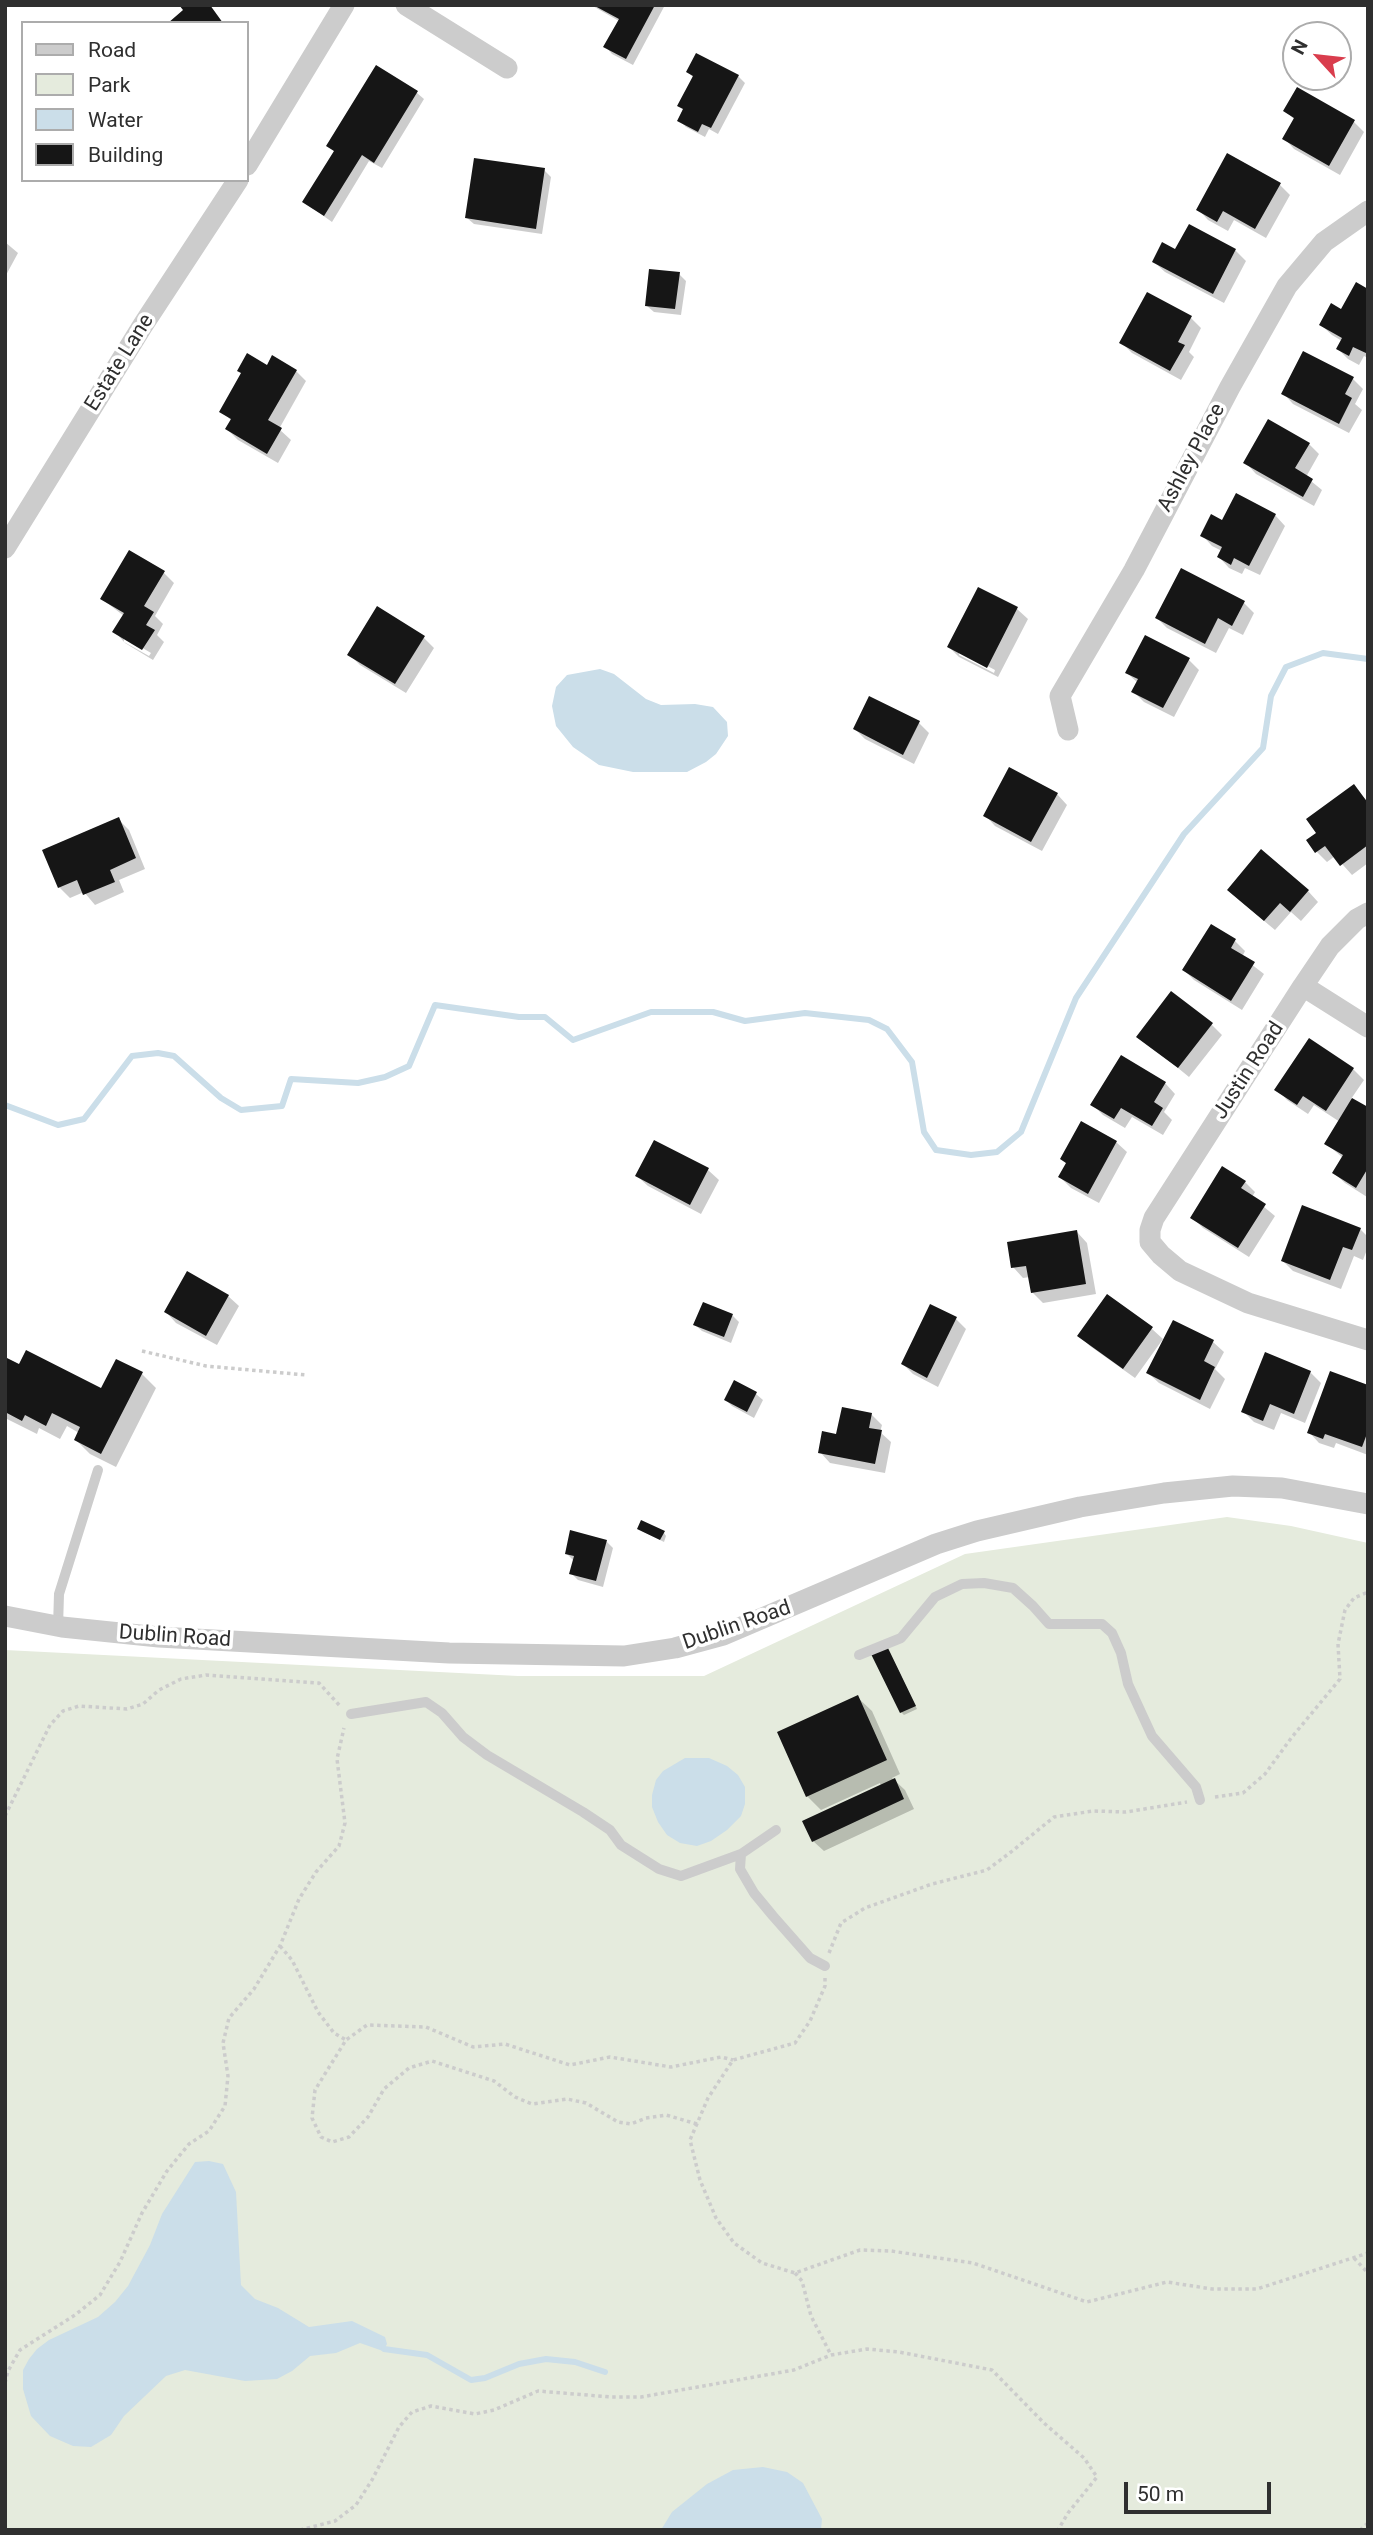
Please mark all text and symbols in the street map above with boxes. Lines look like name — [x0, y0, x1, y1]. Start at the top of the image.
legend — [21, 21, 248, 182]
north arrow — [1282, 21, 1352, 91]
text: N — [1286, 36, 1313, 58]
text: Road — [88, 38, 136, 62]
text: Park — [88, 73, 130, 97]
text: Water — [88, 108, 143, 132]
text: Building — [88, 143, 163, 167]
street label: Estate Lane — [80, 310, 160, 416]
street label: Ashley Place — [1153, 399, 1231, 517]
street label: Justin Road — [1208, 1018, 1290, 1124]
street label: Dublin Road — [680, 1596, 794, 1656]
street label: Dublin Road — [118, 1621, 232, 1653]
scale bar — [1128, 2468, 1275, 2512]
text: 50 m — [1137, 2482, 1184, 2506]

